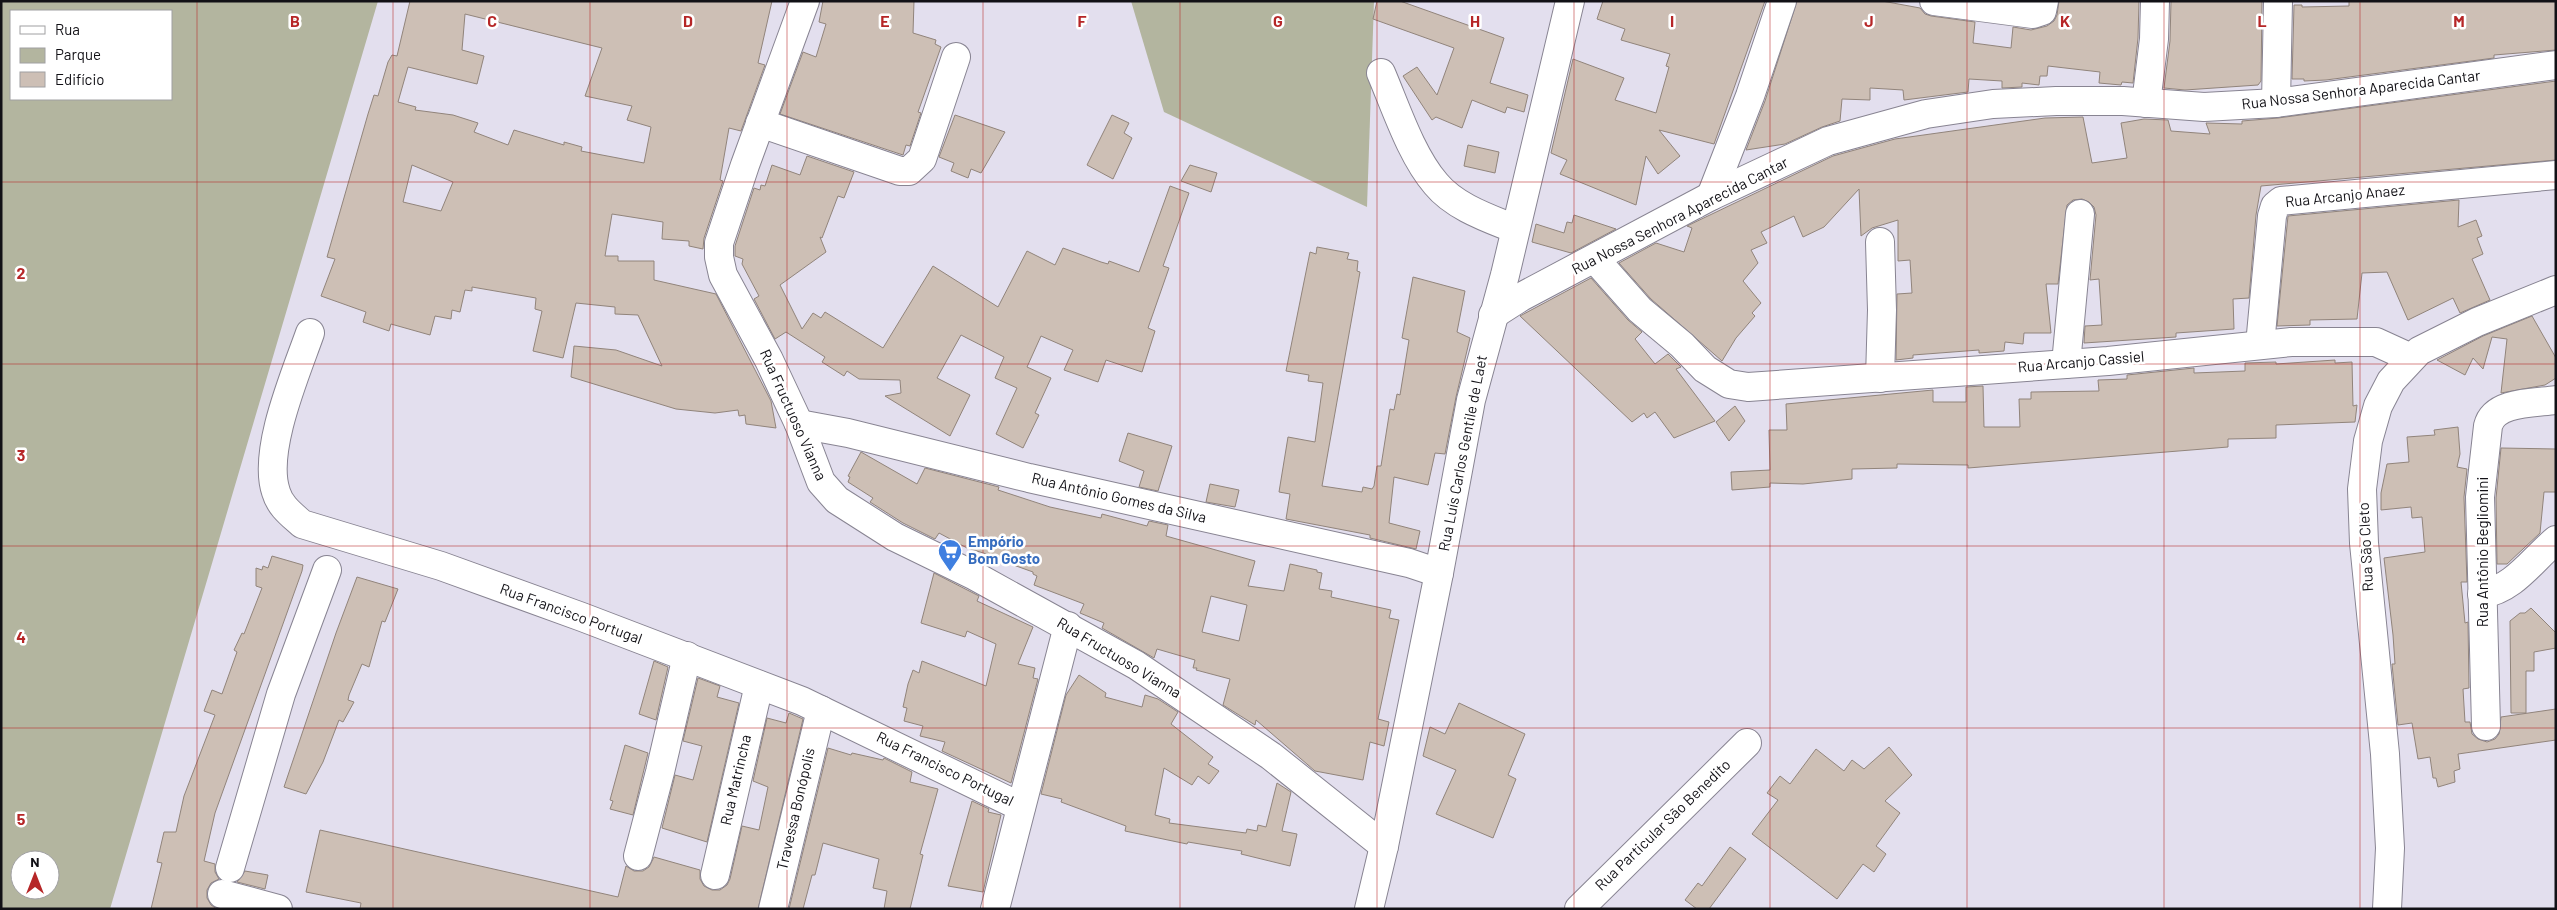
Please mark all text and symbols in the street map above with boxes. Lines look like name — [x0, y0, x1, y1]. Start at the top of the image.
legend — [10, 10, 172, 100]
text: B — [290, 11, 300, 30]
text: C — [487, 11, 497, 30]
text: D — [683, 11, 693, 30]
text: E — [880, 11, 890, 30]
text: F — [1078, 11, 1087, 30]
text: G — [1273, 11, 1283, 30]
text: H — [1470, 11, 1480, 30]
text: I — [1670, 11, 1674, 30]
text: J — [1864, 11, 1874, 30]
text: K — [2060, 11, 2070, 30]
text: L — [2257, 11, 2267, 30]
text: M — [2453, 11, 2465, 30]
text: Rua — [55, 20, 80, 38]
text: Parque — [55, 45, 101, 63]
street label: Rua Nossa Senhora Aparecida Cantar — [2240, 65, 2482, 113]
text: Edifício — [55, 70, 104, 88]
street label: Rua Nossa Senhora Aparecida Cantar — [1568, 152, 1791, 278]
street label: Rua Arcanjo Anaez — [2284, 180, 2406, 210]
text: 2 — [17, 263, 26, 282]
street label: Rua Fructuoso Vianna — [757, 346, 831, 483]
street label: Rua Arcanjo Cassiel — [2017, 347, 2145, 376]
street label: Rua Luís Carlos Gentile de Laet — [1434, 353, 1490, 552]
text: 3 — [17, 445, 25, 464]
street label: Rua Antônio Gomes da Silva — [1030, 468, 1208, 526]
street label: Rua Antônio Begliomini — [2473, 477, 2491, 627]
street label: Rua São Cleto — [2354, 502, 2376, 592]
place label: Empório Bom Gosto — [968, 532, 1040, 567]
supermarket icon: Empório Bom Gosto — [937, 538, 963, 572]
street label: Rua Francisco Portugal — [498, 579, 645, 647]
street label: Rua Fructuoso Vianna — [1054, 613, 1185, 701]
text: 4 — [16, 627, 26, 646]
street label: Rua Francisco Portugal — [874, 727, 1017, 809]
street label: Rua Matrincha — [716, 733, 754, 827]
street label: Travessa Bonópolis — [772, 746, 818, 872]
street label: Rua Particular São Benedito — [1591, 755, 1734, 894]
text: 5 — [17, 809, 26, 828]
north arrow — [10, 850, 60, 900]
text: N — [30, 853, 40, 870]

